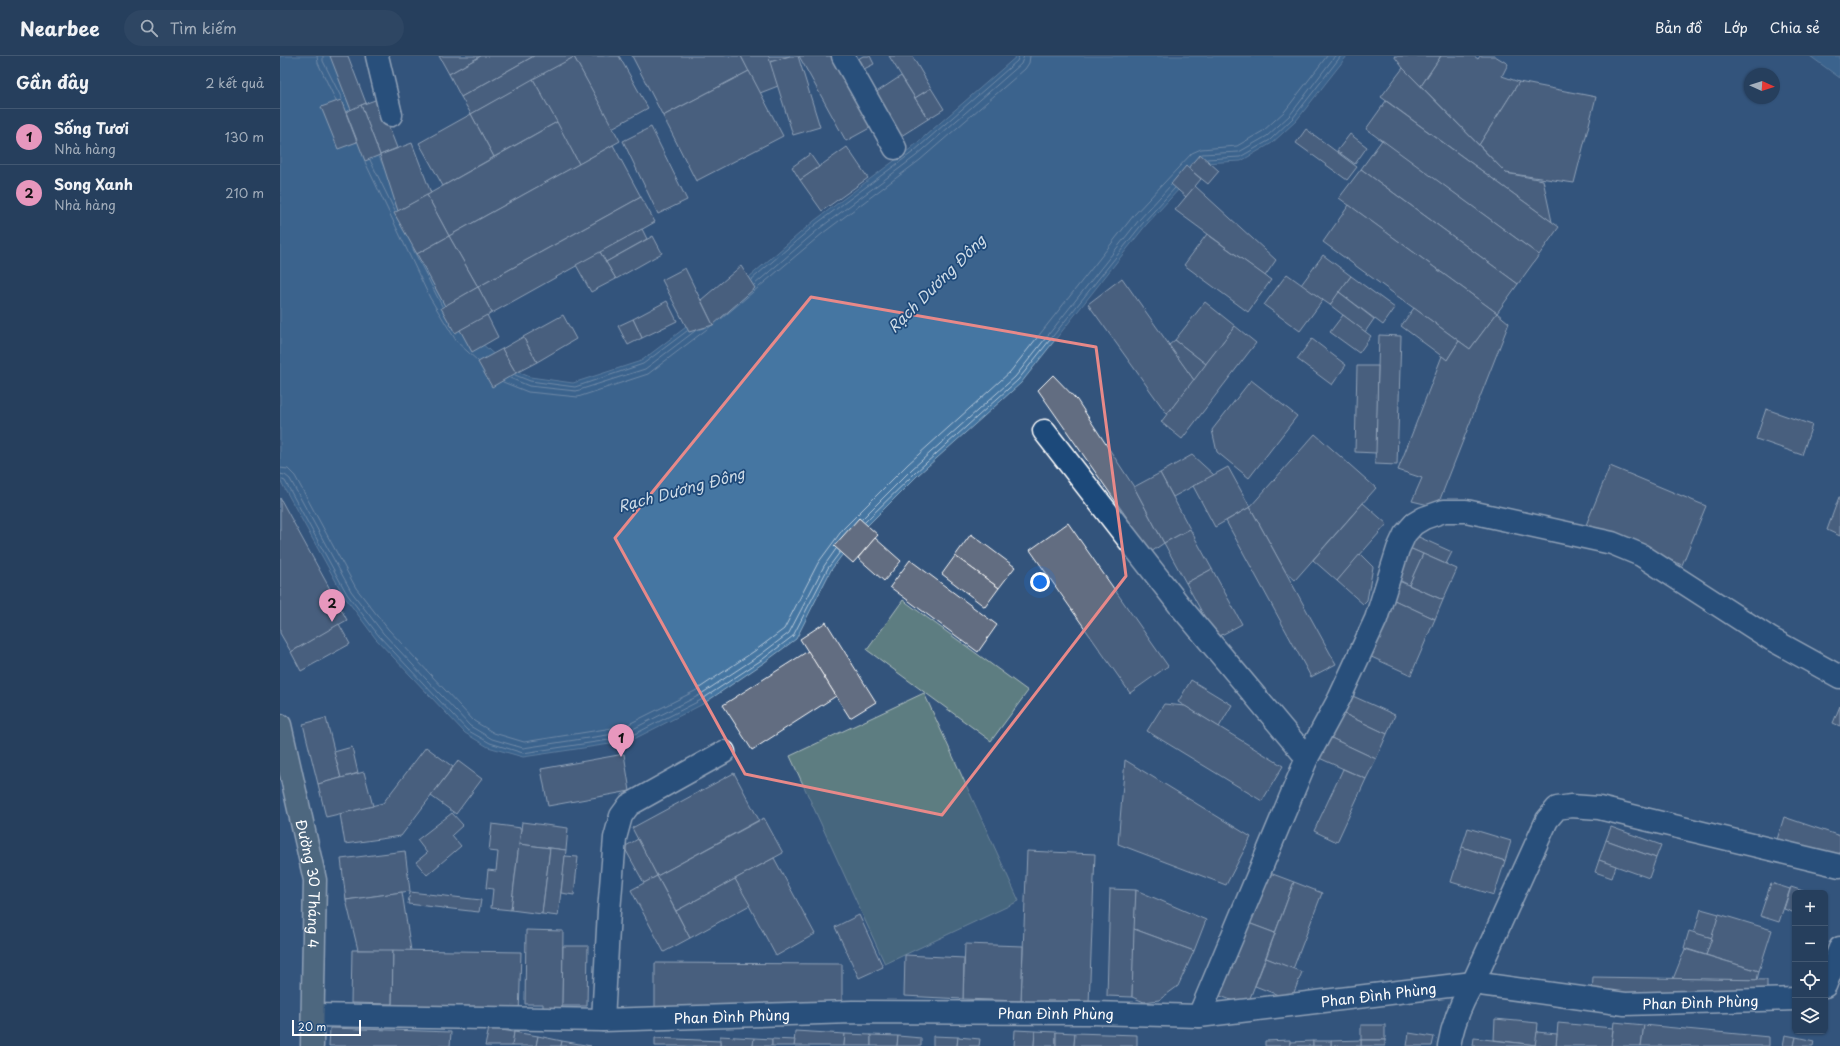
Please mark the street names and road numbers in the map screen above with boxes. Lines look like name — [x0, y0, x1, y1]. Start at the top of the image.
street label: Đường 30 Tháng 4 — [291, 817, 326, 949]
street label: Phan Đình Phùng — [1320, 977, 1437, 1012]
street label: Phan Đình Phùng — [1642, 990, 1759, 1014]
street label: Phan Đình Phùng — [998, 1002, 1114, 1024]
street label: Phan Đình Phùng — [674, 1004, 790, 1028]

